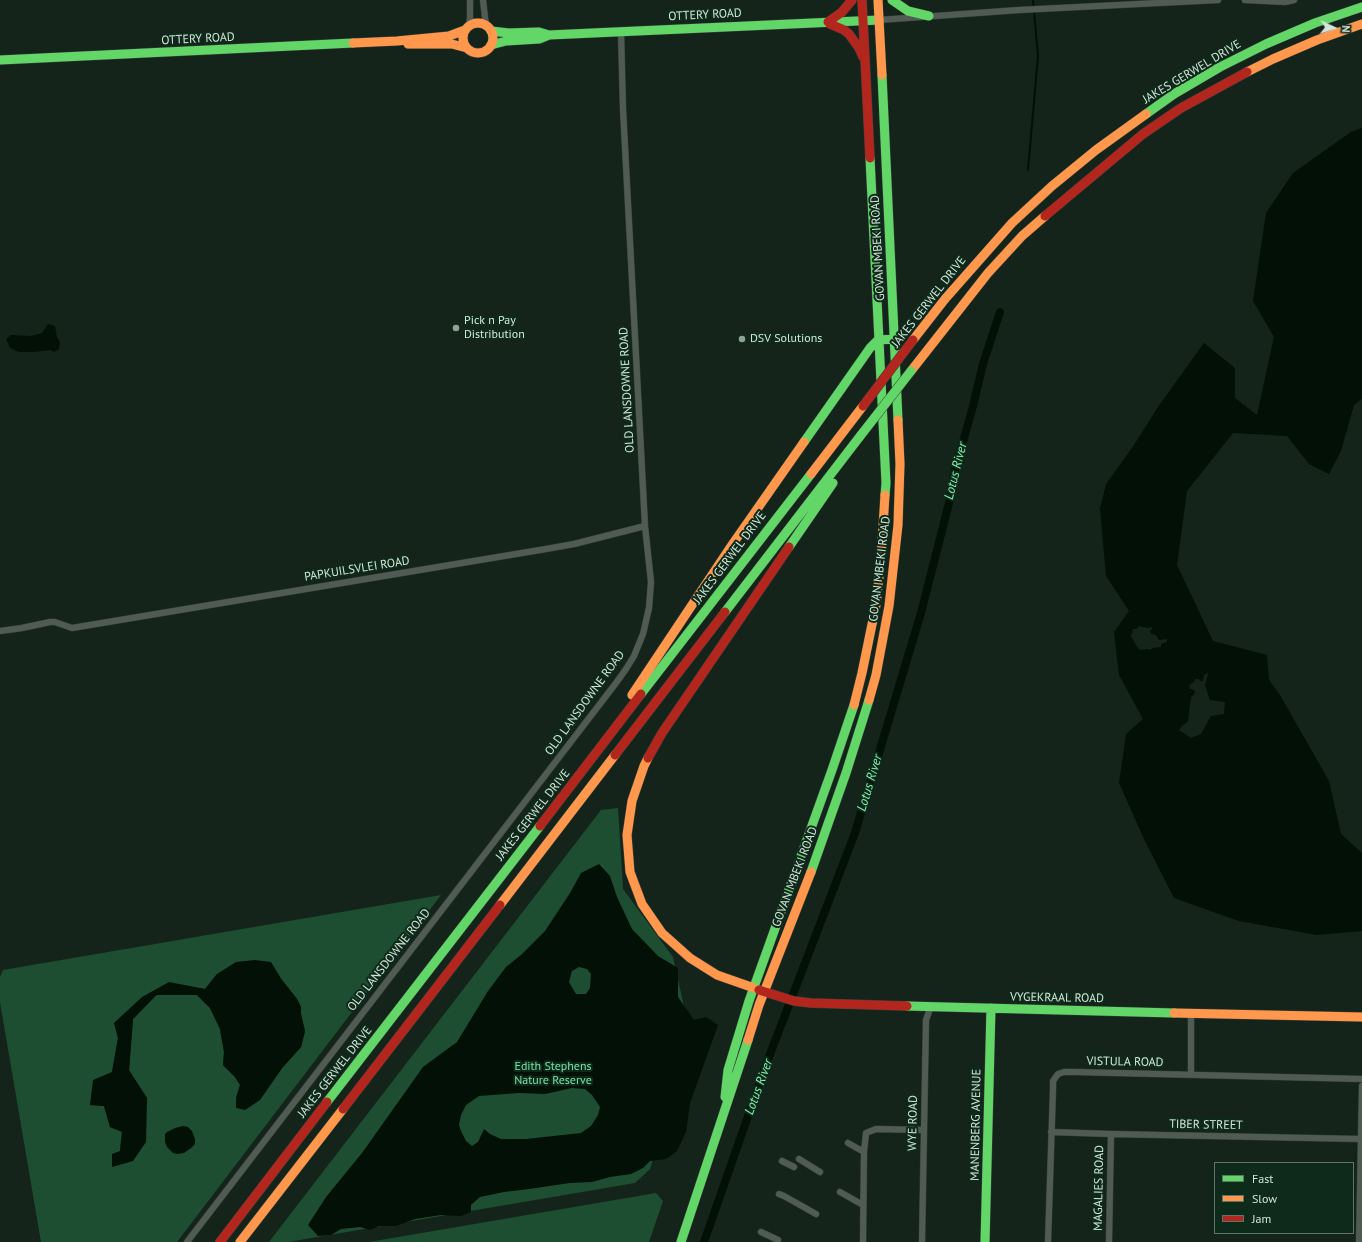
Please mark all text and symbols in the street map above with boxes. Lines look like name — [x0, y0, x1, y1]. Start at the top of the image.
street label: OTTERY ROAD — [668, 6, 742, 24]
north arrow — [1314, 8, 1354, 48]
text: N — [1339, 25, 1353, 33]
street label: OTTERY ROAD — [161, 30, 235, 48]
street label: JAKES GERWEL DRIVE — [1140, 37, 1244, 107]
street label: GOVAN MBEKI ROAD — [868, 195, 888, 301]
street label: JAKES GERWEL DRIVE — [889, 254, 969, 350]
place label: Pick n Pay Distribution — [464, 314, 525, 342]
marker: Pick n Pay Distribution — [451, 323, 461, 333]
street label: OLD LANSDOWNE ROAD — [617, 327, 637, 453]
place label: DSV Solutions — [750, 332, 822, 346]
marker: DSV Solutions — [737, 334, 747, 344]
water label: Lotus River — [941, 441, 971, 501]
street label: JAKES GERWEL DRIVE — [691, 509, 769, 607]
street label: GOVAN MBEKI ROAD — [866, 515, 894, 623]
street label: PAPKUILSVLEI ROAD — [303, 554, 411, 584]
street label: OLD LANSDOWNE ROAD — [542, 648, 628, 758]
water label: Lotus River — [854, 753, 886, 813]
street label: JAKES GERWEL DRIVE — [493, 767, 573, 863]
street label: GOVAN MBEKI ROAD — [769, 825, 821, 929]
street label: OLD LANSDOWNE ROAD — [345, 906, 433, 1014]
street label: VYGEKRAAL ROAD — [1010, 990, 1104, 1006]
street label: JAKES GERWEL DRIVE — [295, 1024, 375, 1120]
street label: VISTULA ROAD — [1086, 1054, 1164, 1070]
water label: Lotus River — [742, 1057, 776, 1117]
park label: Edith Stephens Nature Reserve — [514, 1060, 592, 1088]
street label: MANENBERG AVENUE — [968, 1069, 984, 1181]
street label: WYE ROAD — [905, 1095, 921, 1151]
street label: TIBER STREET — [1169, 1117, 1243, 1133]
street label: MAGALIES ROAD — [1091, 1145, 1107, 1231]
legend — [1214, 1162, 1354, 1234]
text: Fast — [1252, 1171, 1273, 1186]
text: Slow — [1252, 1191, 1277, 1206]
text: Jam — [1252, 1211, 1271, 1226]

